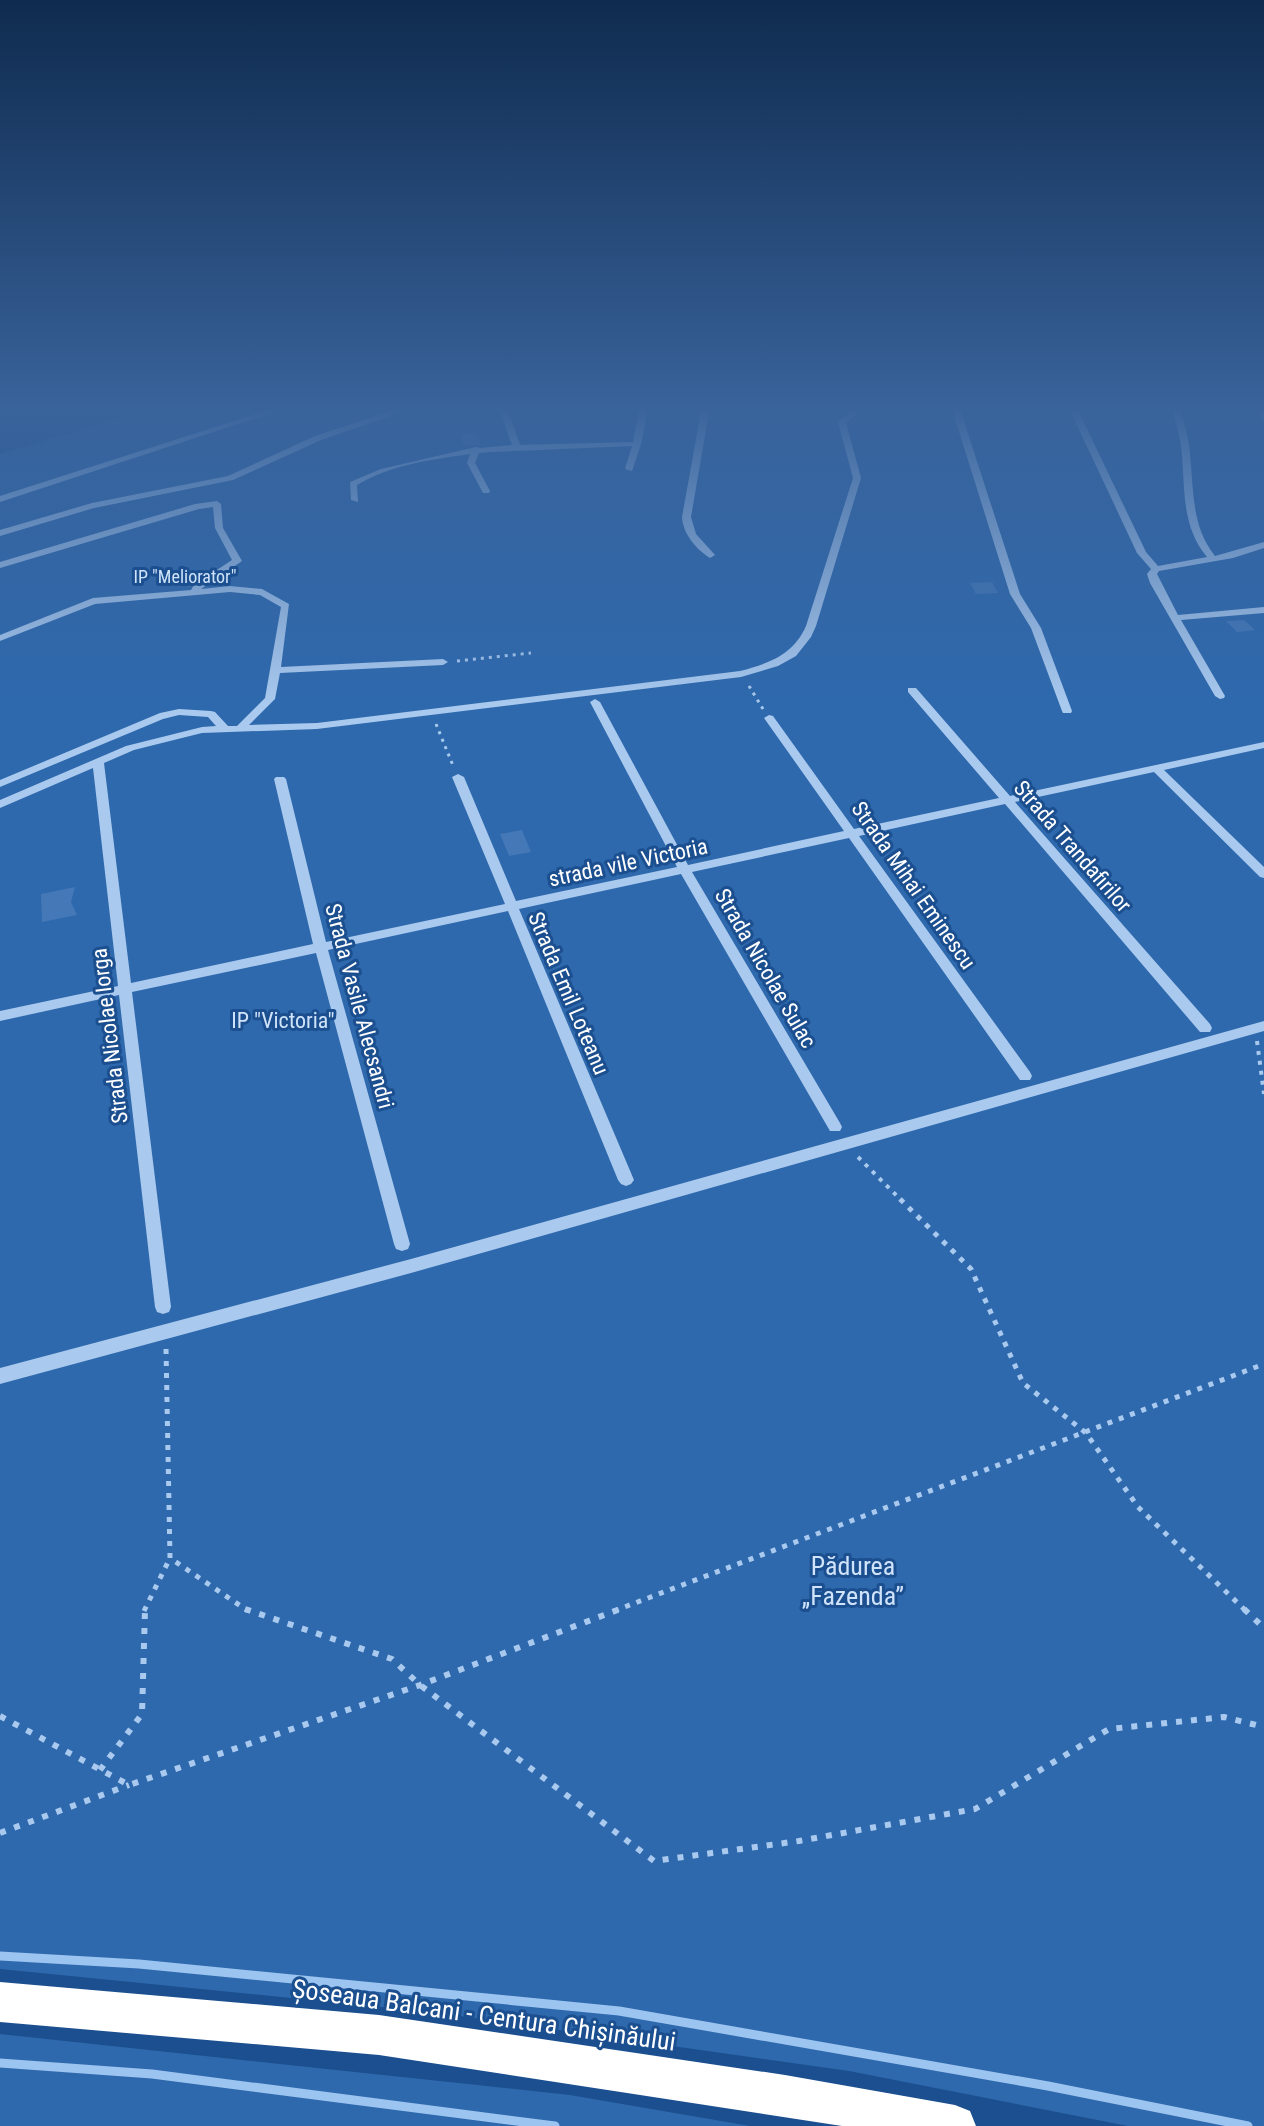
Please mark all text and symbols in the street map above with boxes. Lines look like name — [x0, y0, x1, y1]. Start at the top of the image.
park label: IP "Meliorator" — [133, 566, 237, 587]
street label: Strada Trandafirilor — [1009, 776, 1137, 917]
street label: Strada Mihai Eminescu — [846, 797, 981, 974]
street label: strada vile Victoria — [546, 833, 710, 892]
street label: Strada Nicolae Sulac — [710, 884, 821, 1052]
street label: Strada Vasile Alecsandri — [320, 901, 399, 1111]
street label: Strada Emil Loteanu — [523, 908, 614, 1078]
street label: Strada Nicolae Iorga — [86, 947, 133, 1125]
park label: IP "Victoria" — [231, 1008, 335, 1033]
park label: Pădurea „Fazenda” — [802, 1551, 904, 1611]
street label: Șoseaua Balcani - Centura Chișinăului — [290, 1973, 678, 2058]

